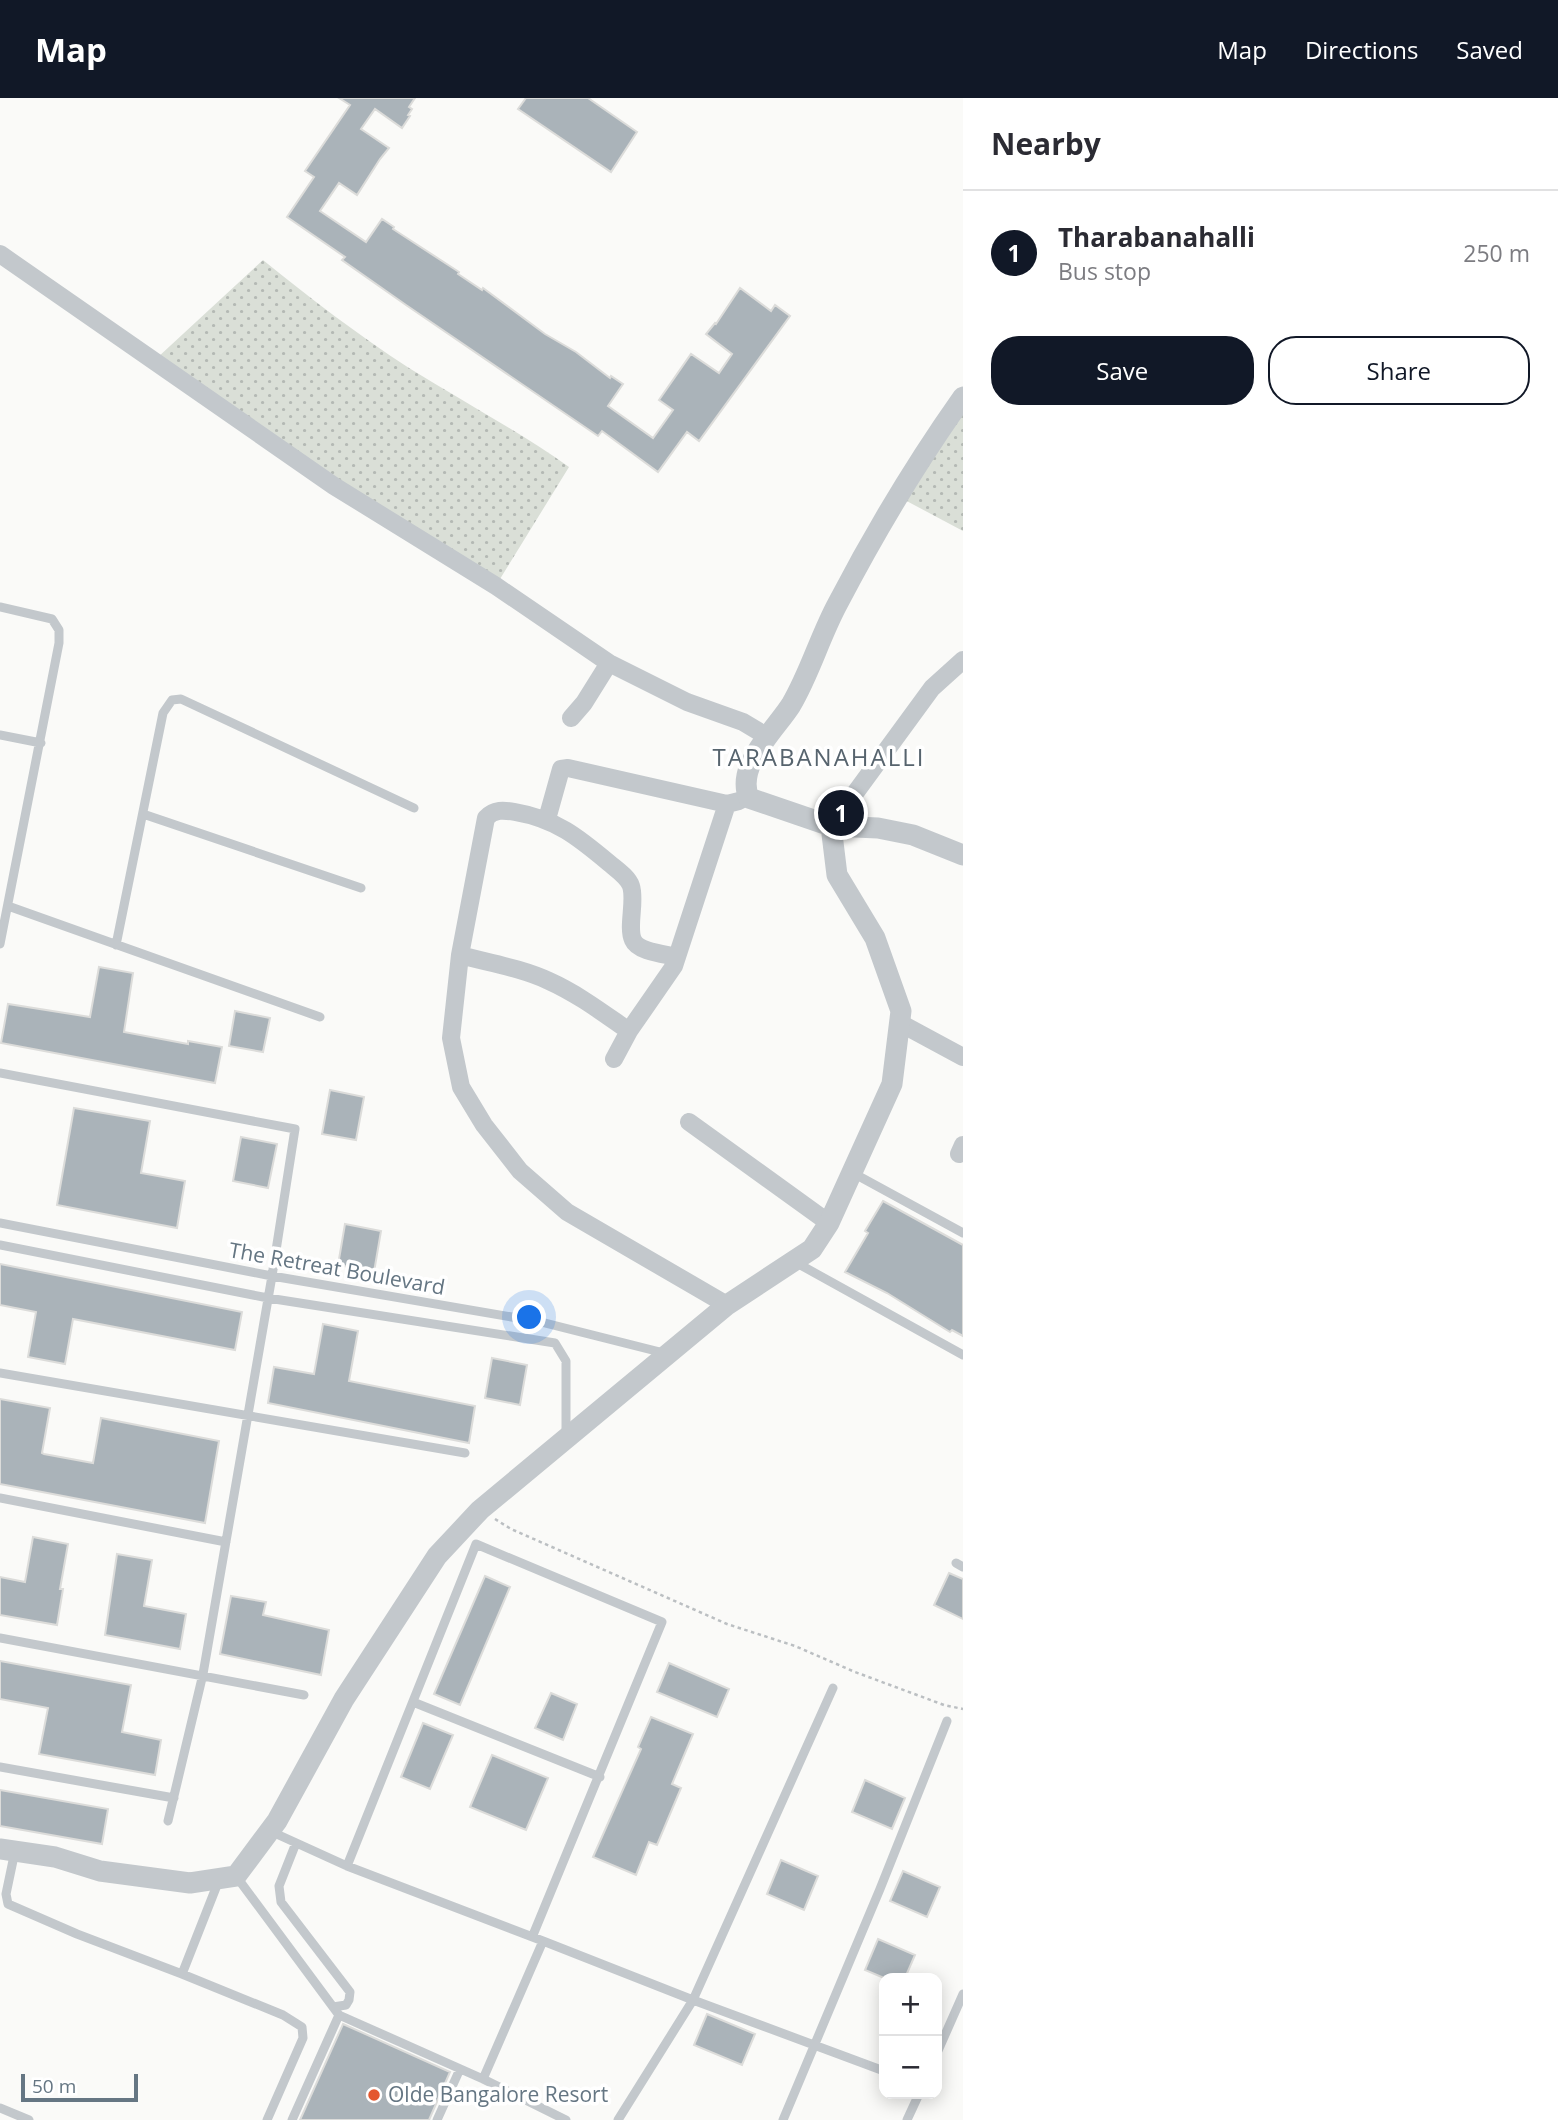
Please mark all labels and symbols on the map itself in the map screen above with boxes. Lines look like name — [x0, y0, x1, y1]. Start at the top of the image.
district label: TARABANAHALLI — [713, 740, 925, 773]
pin: 1 — [818, 787, 864, 839]
street label: The Retreat Boulevard — [227, 1235, 447, 1301]
your location — [512, 1300, 546, 1334]
scale bar — [21, 2071, 138, 2103]
place label: Olde Bangalore Resort — [388, 2080, 608, 2108]
marker: Olde Bangalore Resort — [366, 2087, 382, 2103]

